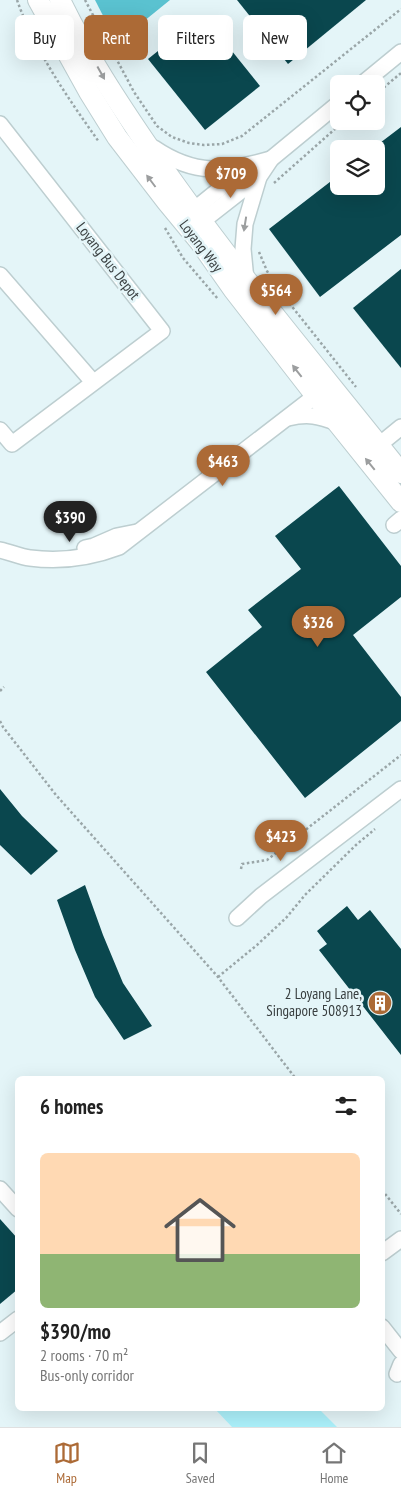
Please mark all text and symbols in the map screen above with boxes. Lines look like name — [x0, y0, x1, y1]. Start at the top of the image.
chip: Buy — [15, 15, 74, 60]
chip: Rent — [84, 15, 148, 60]
chip: Filters — [158, 15, 233, 60]
chip: New — [243, 15, 307, 60]
one-way arrow — [96, 67, 105, 80]
map controls — [330, 75, 385, 195]
button: locate — [330, 75, 385, 130]
button: layers — [330, 140, 385, 195]
pin: $709 — [201, 156, 261, 199]
text: $709 — [216, 163, 246, 183]
one-way arrow — [146, 174, 156, 188]
street label: Loyang Way — [176, 216, 227, 276]
one-way arrow — [241, 217, 249, 233]
street label: Loyang Bus Depot — [72, 218, 144, 303]
pin: $564 — [246, 274, 306, 316]
text: $564 — [261, 280, 291, 300]
one-way arrow — [291, 365, 302, 378]
pin: $463 — [193, 444, 253, 487]
text: $463 — [208, 451, 238, 471]
one-way arrow — [365, 458, 376, 471]
pin: $390 — [40, 500, 100, 543]
text: $390 — [55, 507, 85, 527]
pin: $326 — [288, 606, 348, 648]
text: $326 — [303, 612, 333, 632]
pin: $423 — [251, 820, 311, 862]
text: $423 — [266, 826, 296, 846]
place label: 2 Loyang Lane, Singapore 508913 — [266, 984, 362, 1020]
building icon: 2 Loyang Lane, Singapore 508913 — [367, 990, 393, 1016]
icon: filters — [332, 1092, 360, 1120]
text: 6 homes — [40, 1093, 103, 1120]
icon: home — [155, 1185, 245, 1275]
text: $390/mo — [40, 1318, 111, 1345]
text: 2 rooms · 70 m² — [40, 1345, 128, 1365]
text: Bus-only corridor — [40, 1365, 134, 1385]
tab: Map — [53, 1439, 81, 1487]
tab: Saved — [186, 1439, 215, 1487]
tab: Home — [320, 1439, 348, 1487]

